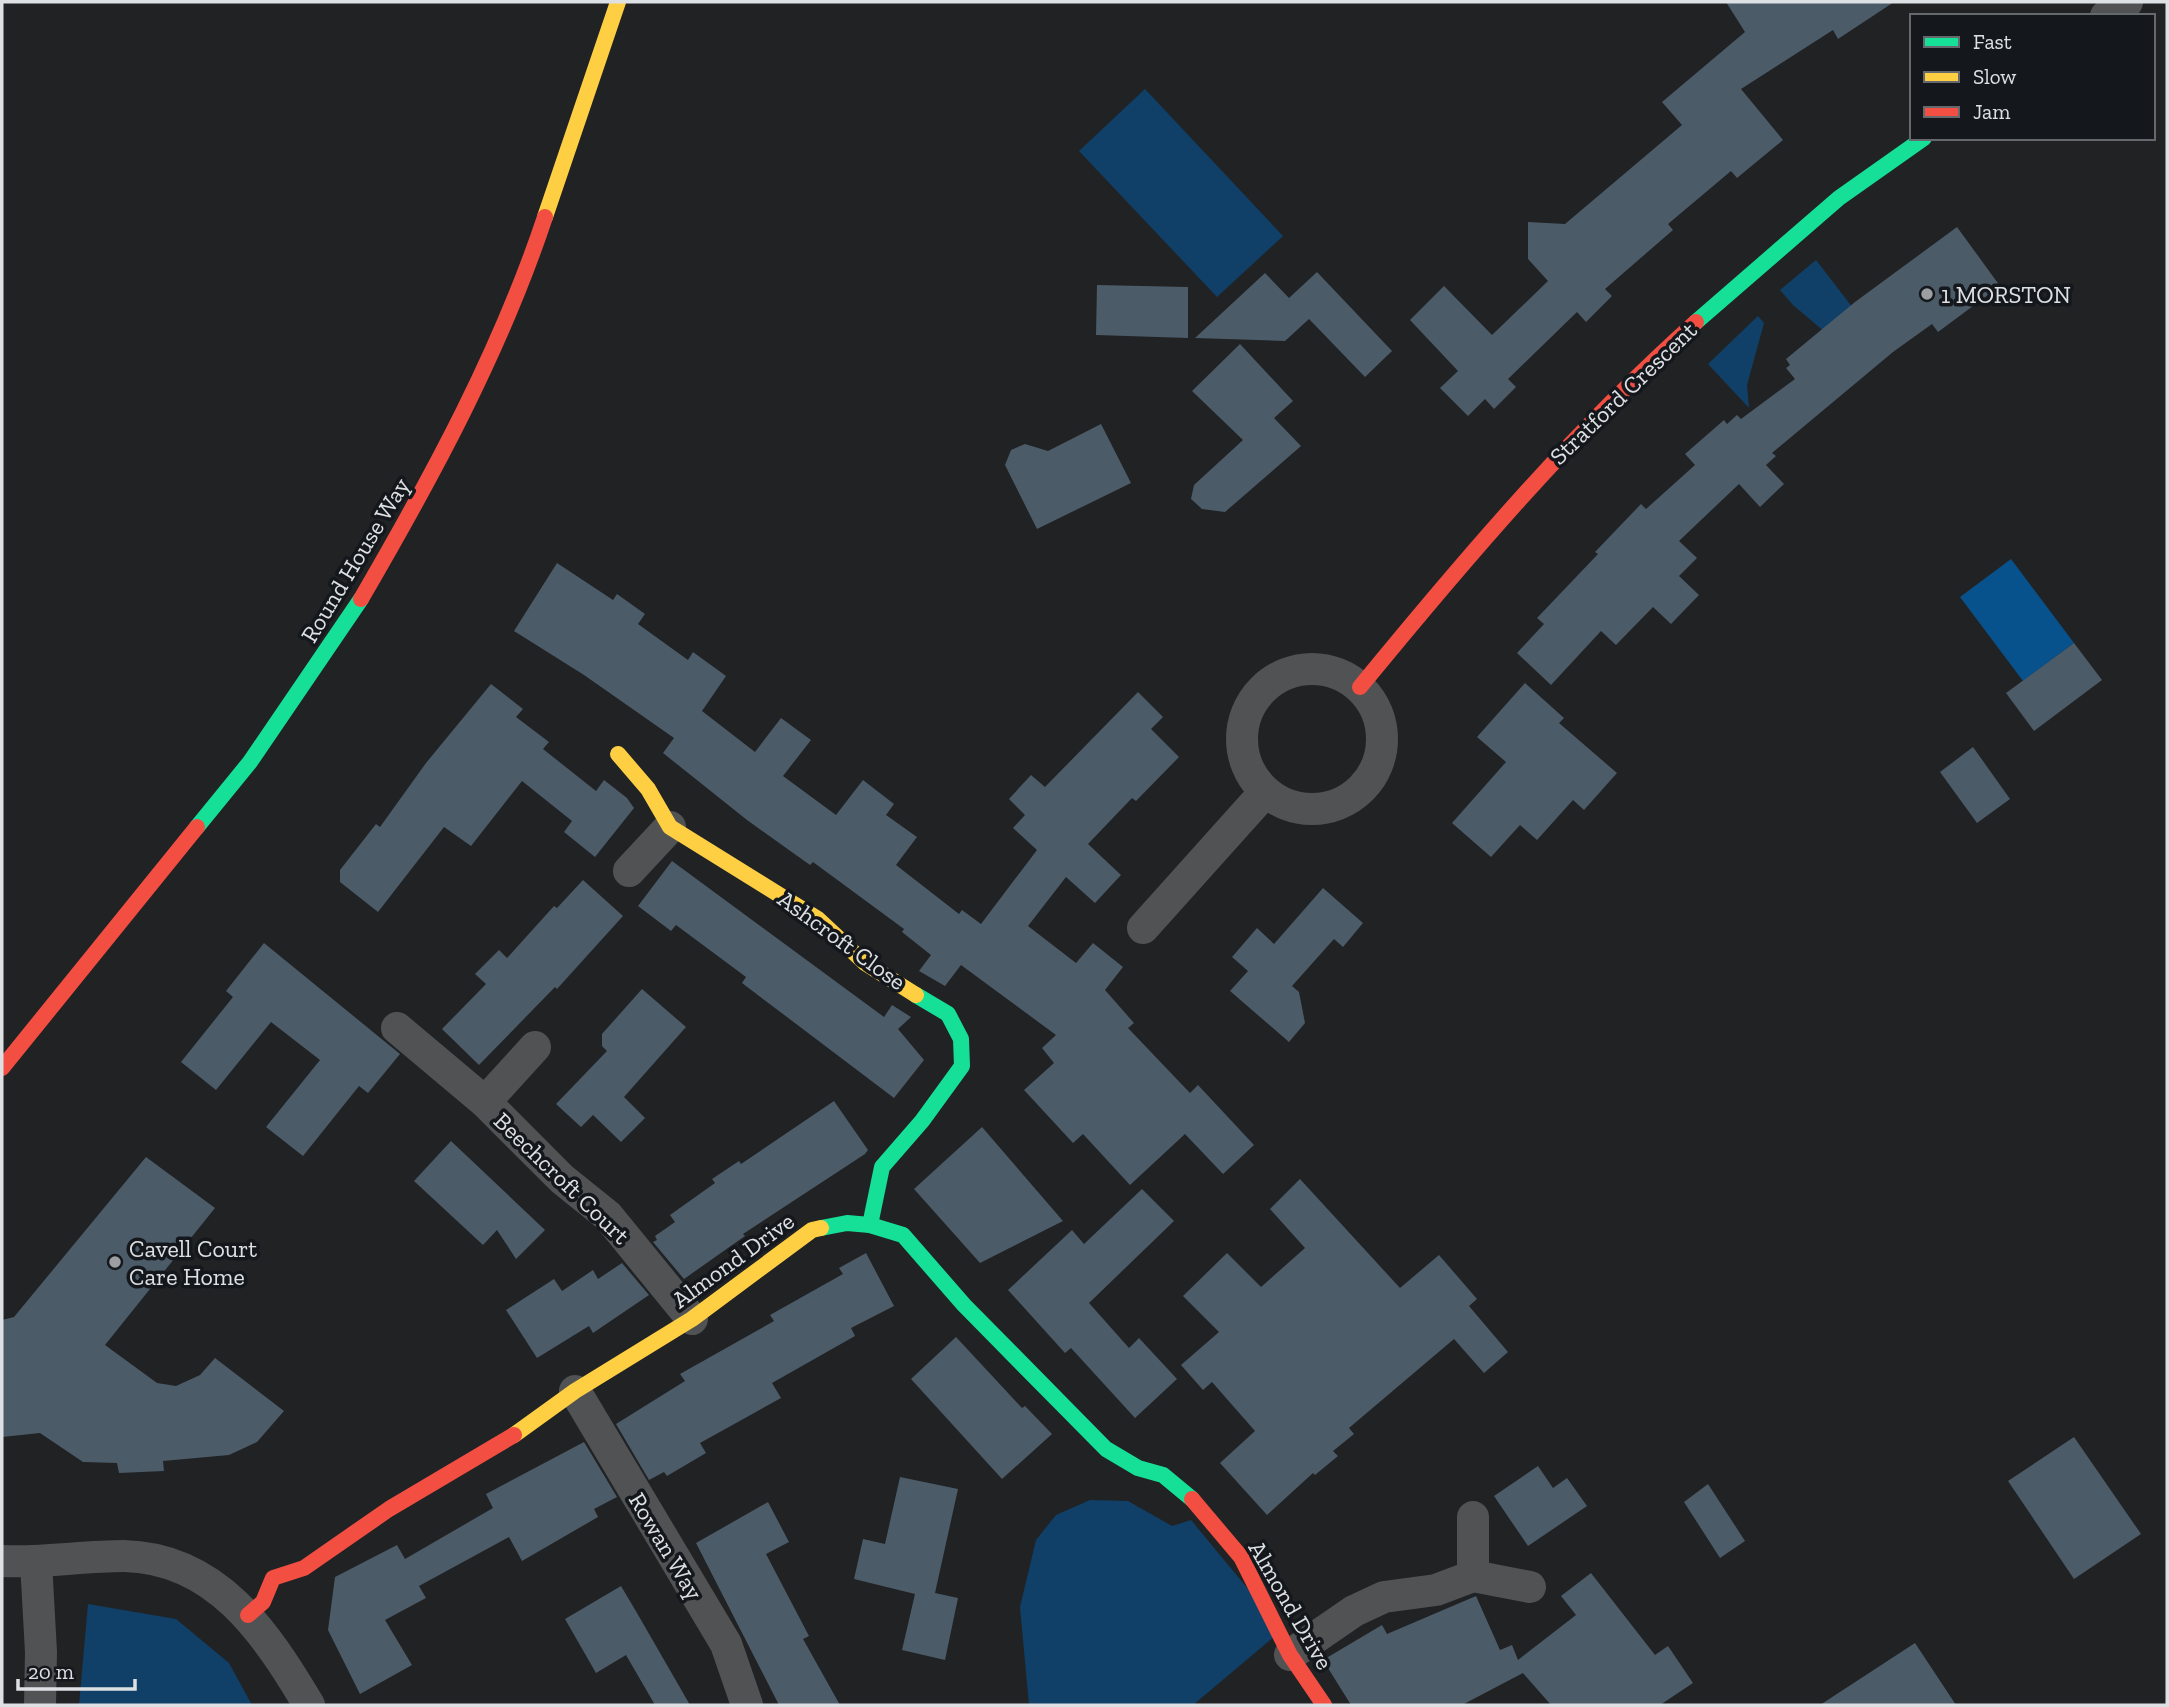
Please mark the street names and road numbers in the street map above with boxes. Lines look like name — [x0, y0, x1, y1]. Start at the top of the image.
street label: Stratford Crescent — [1543, 315, 1703, 471]
street label: Round House Way — [294, 472, 416, 648]
street label: Ashcroft Close — [772, 884, 912, 996]
street label: Beechcroft Court — [488, 1106, 636, 1250]
street label: Almond Drive — [666, 1206, 800, 1314]
street label: Rowan Way — [623, 1487, 710, 1605]
street label: Almond Drive — [1242, 1535, 1340, 1675]

